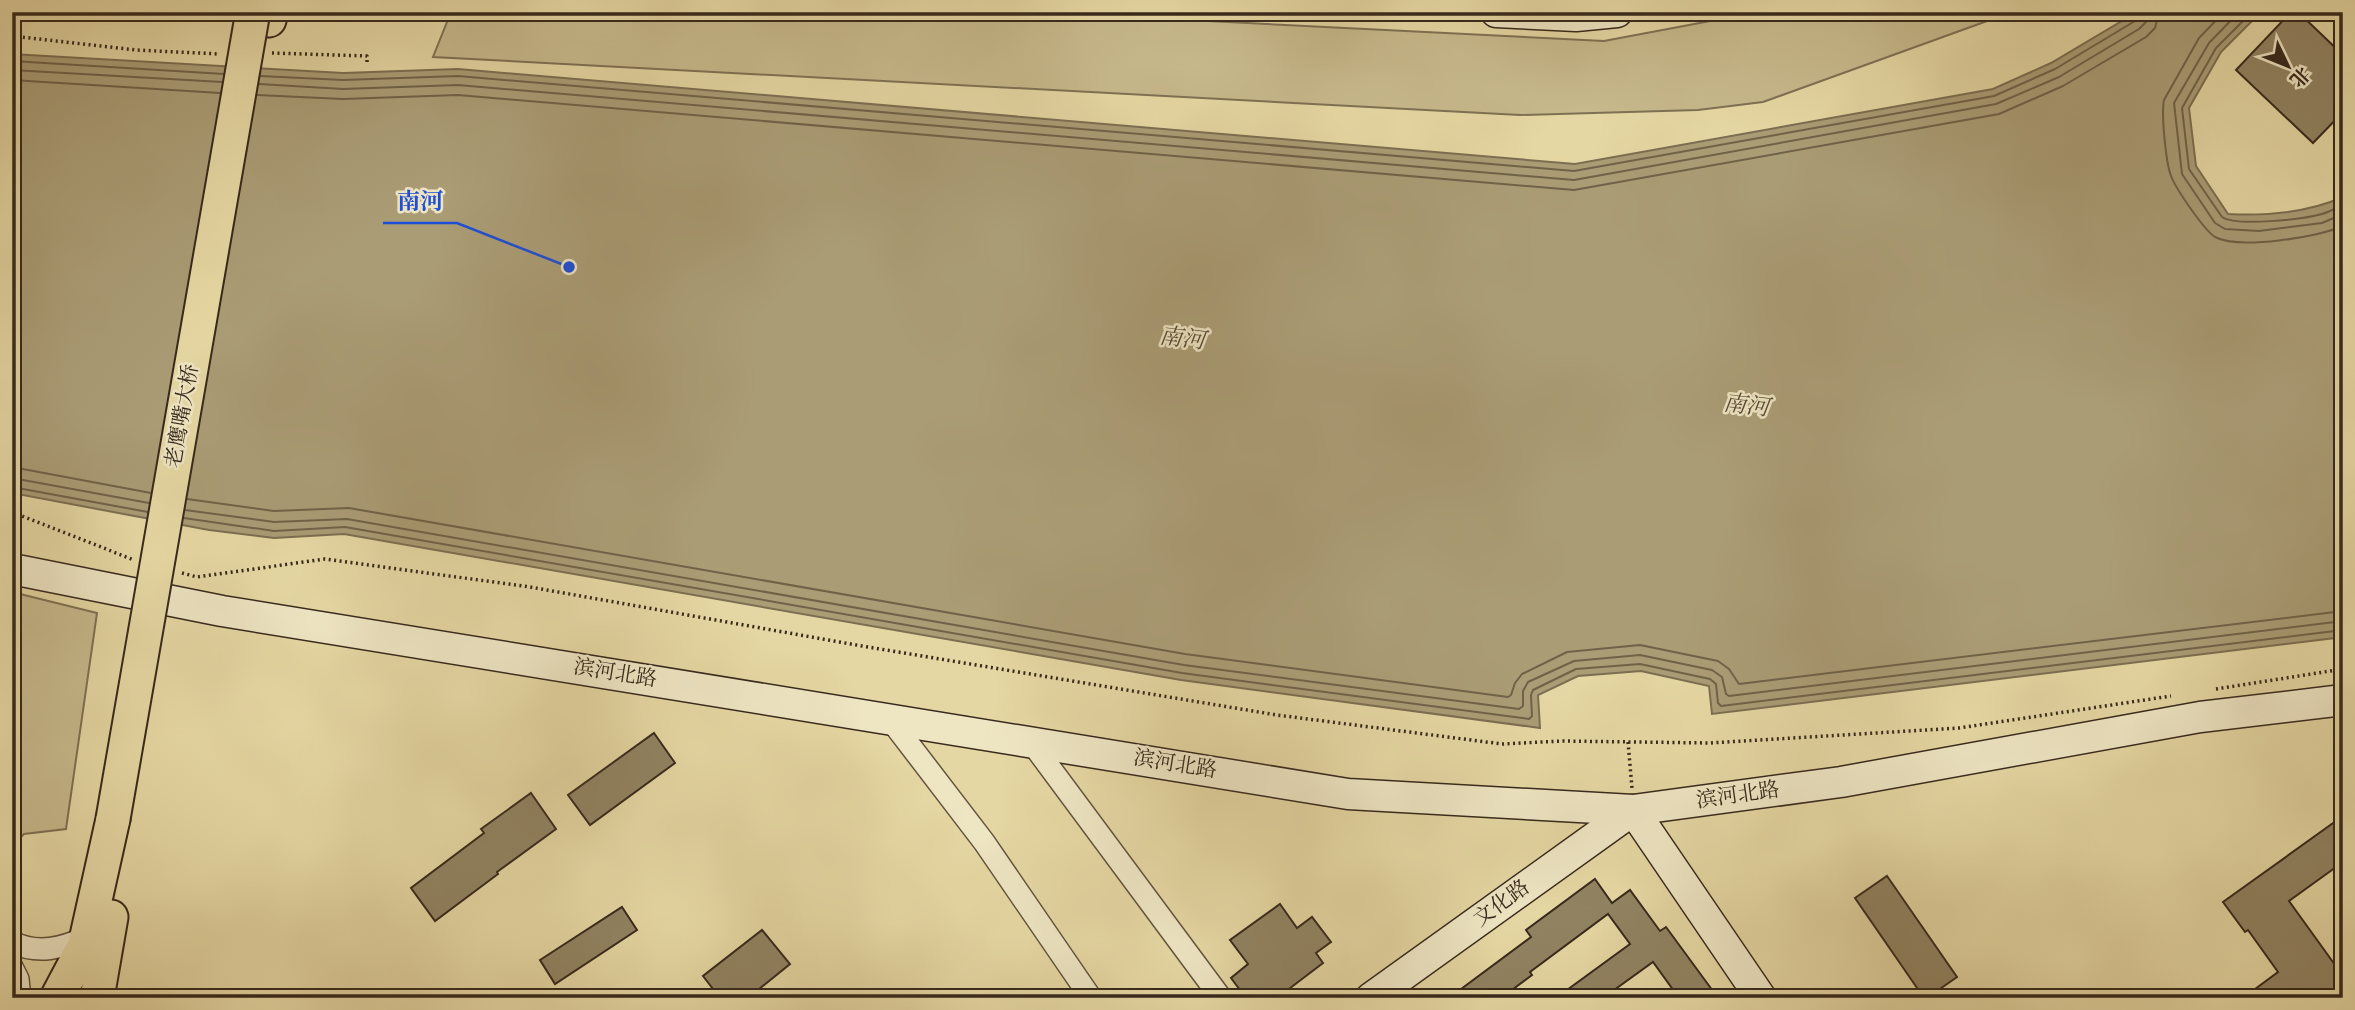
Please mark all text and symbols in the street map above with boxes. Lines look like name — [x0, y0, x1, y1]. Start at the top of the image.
north arrow — [2254, 32, 2324, 102]
text: 北 — [2284, 61, 2314, 91]
callout: 南河 — [383, 179, 457, 223]
text: 南河 — [397, 188, 443, 217]
water label: 南河 — [1157, 322, 1211, 357]
street label: 老鹰嘴大桥 — [161, 362, 205, 470]
water label: 南河 — [1721, 389, 1775, 424]
street label: 滨河北路 — [571, 654, 659, 694]
street label: 滨河北路 — [1131, 745, 1219, 785]
street label: 滨河北路 — [1695, 777, 1781, 815]
street label: 文化路 — [1469, 875, 1535, 933]

